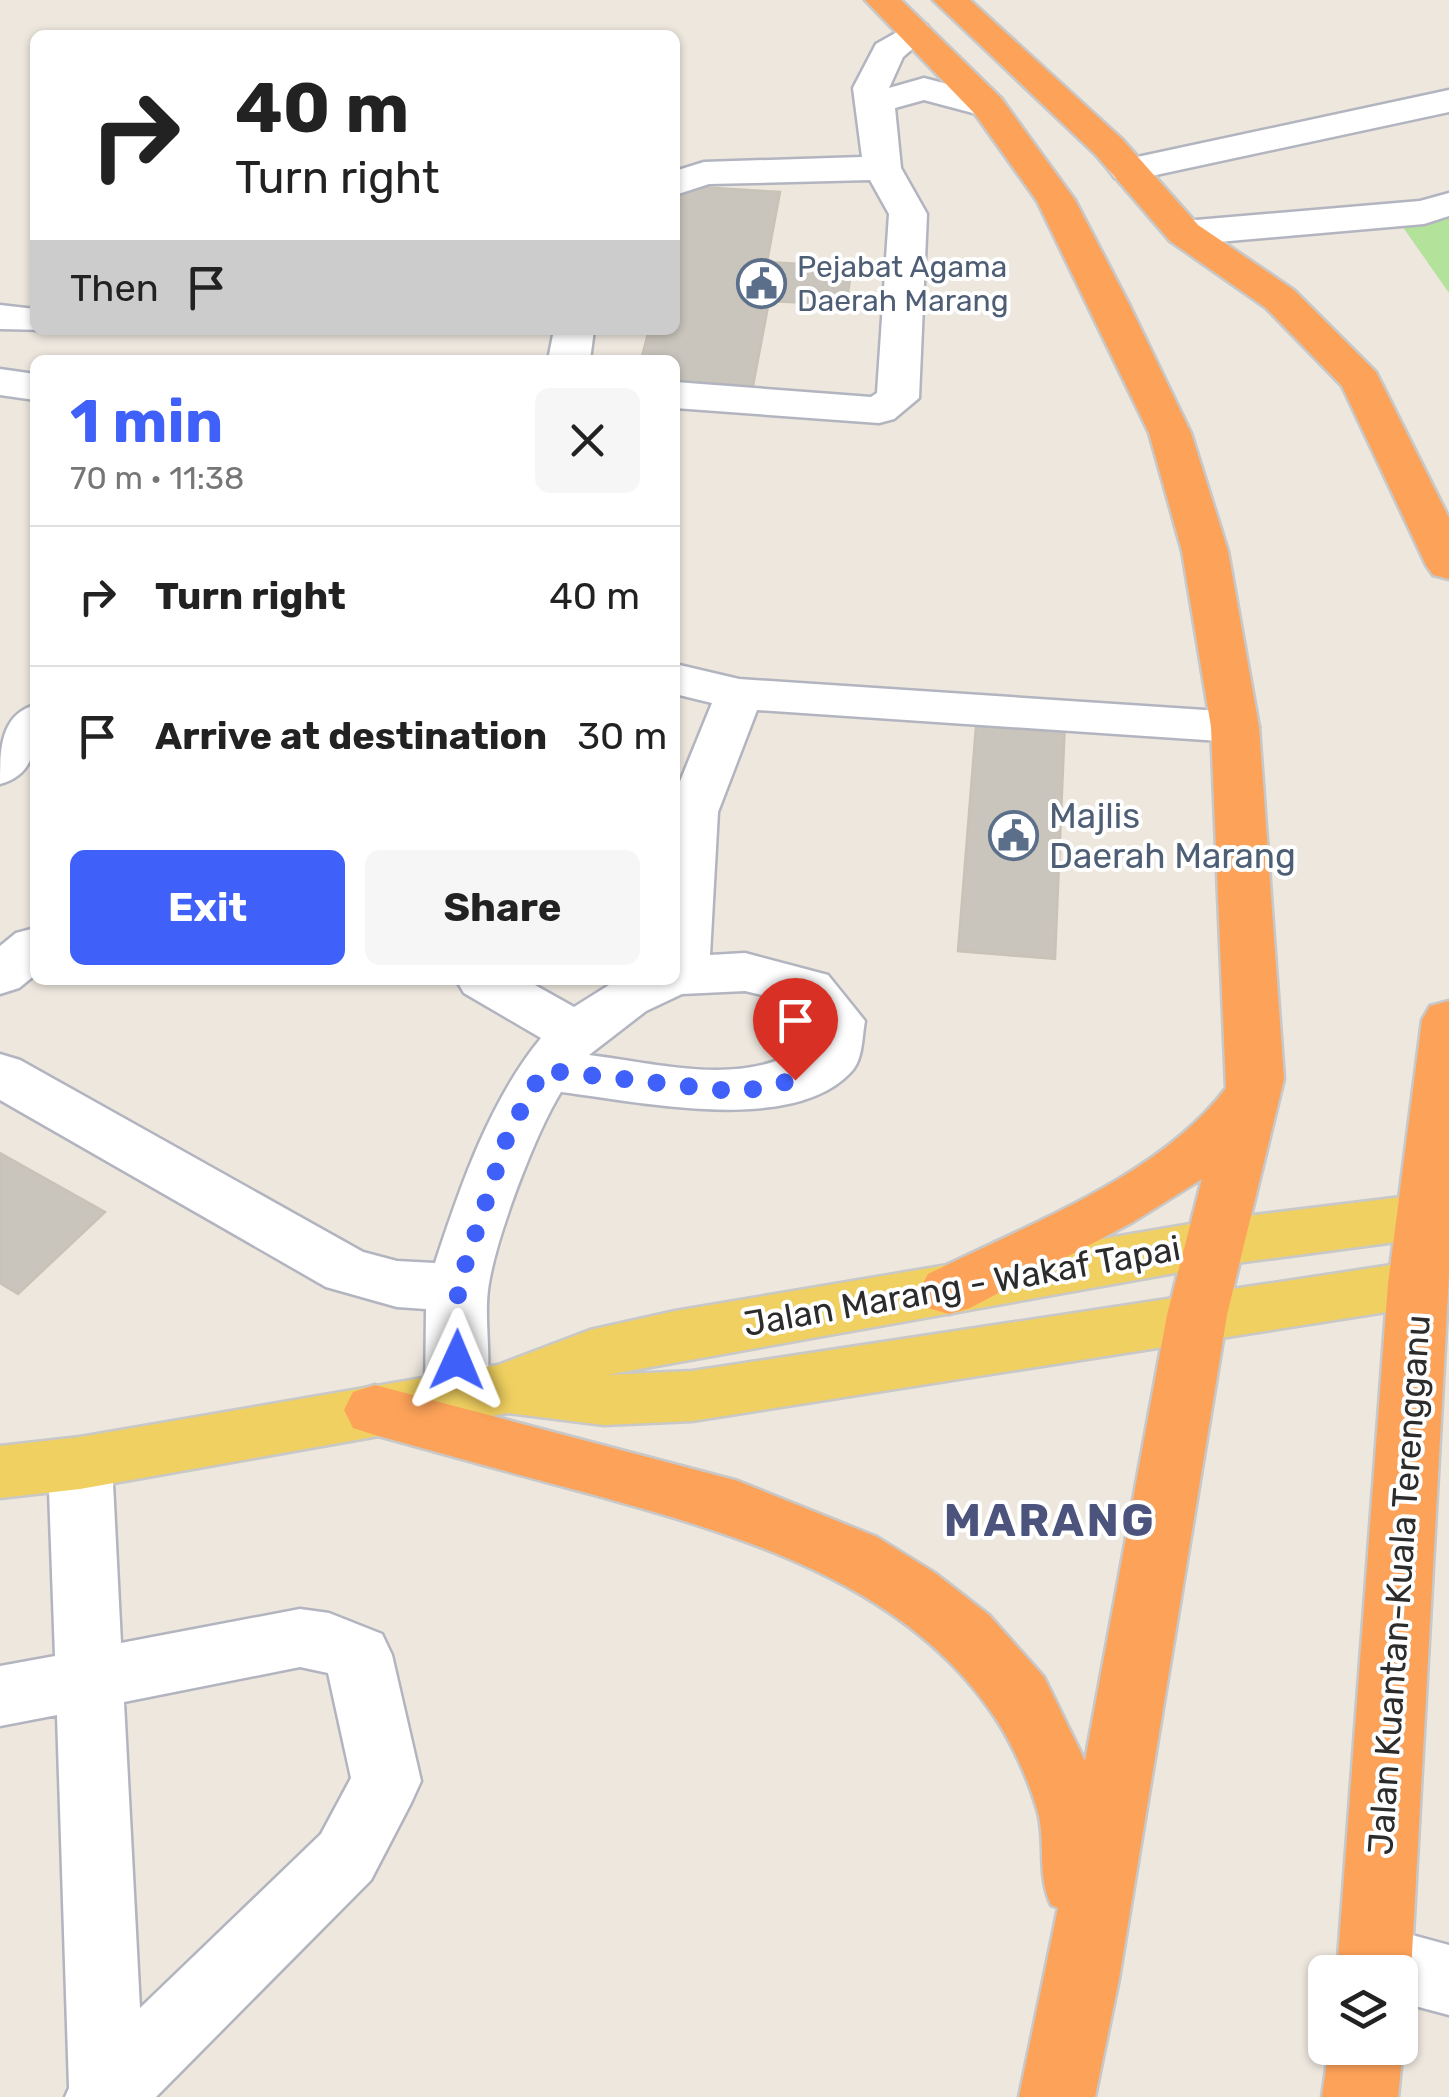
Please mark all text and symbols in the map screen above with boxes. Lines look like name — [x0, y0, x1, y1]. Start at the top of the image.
text: 40 m — [235, 67, 409, 150]
icon: right — [70, 70, 200, 200]
text: Turn right — [235, 151, 439, 204]
place label: Pejabat Agama Daerah Marang — [797, 249, 1009, 319]
public building icon: Pejabat Agama Daerah Marang — [736, 258, 788, 310]
icon: arrive — [179, 260, 234, 315]
text: Then — [70, 265, 159, 311]
text: 1 min — [70, 386, 223, 457]
button: close — [535, 388, 640, 493]
text: 70 m · 11:38 — [70, 459, 244, 497]
icon: right — [70, 569, 125, 624]
text: Turn right — [155, 573, 346, 619]
text: 40 m — [549, 573, 640, 619]
icon: arrive — [70, 709, 125, 764]
text: Arrive at destination — [155, 713, 547, 759]
text: 30 m — [577, 713, 667, 759]
place label: Majlis Daerah Marang — [1049, 795, 1296, 877]
public building icon: Majlis Daerah Marang — [988, 810, 1040, 862]
button: Exit — [70, 850, 345, 965]
button: Share — [365, 850, 640, 965]
pin — [753, 978, 838, 1081]
icon: arrive — [768, 993, 823, 1048]
street label: Jalan Marang - Wakaf Tapai — [740, 1227, 1184, 1345]
position arrow — [405, 1308, 509, 1412]
street label: Jalan Kuantan-Kuala Terengganu — [1359, 1314, 1439, 1856]
district label: MARANG — [944, 1494, 1156, 1547]
map controls — [1308, 1955, 1418, 2065]
button: layers — [1308, 1955, 1418, 2065]

